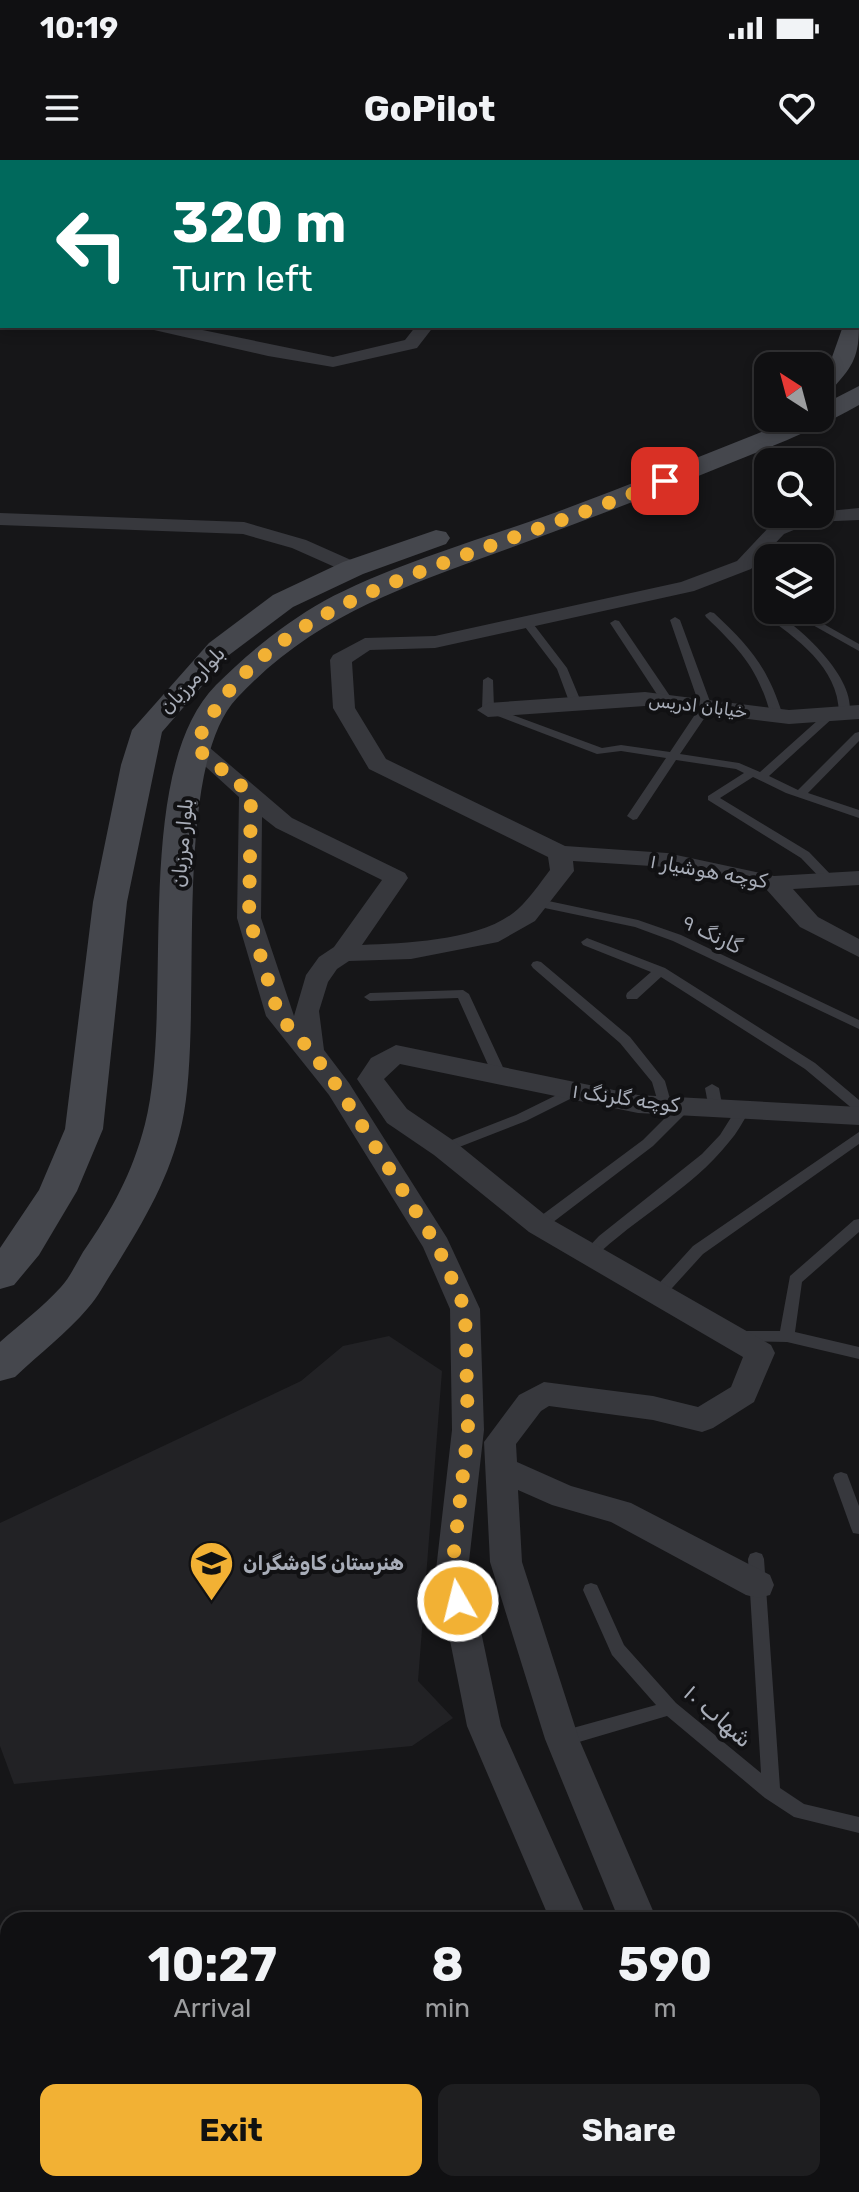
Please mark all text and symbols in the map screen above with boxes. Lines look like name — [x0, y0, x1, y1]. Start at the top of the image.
text: 10:19 — [40, 10, 118, 46]
icon: menu — [40, 86, 84, 130]
icon: heart — [775, 86, 819, 130]
text: GoPilot — [364, 87, 495, 130]
text: 320 m — [172, 190, 347, 256]
icon: left — [40, 192, 144, 296]
text: Turn left — [172, 257, 313, 300]
north arrow — [754, 352, 834, 432]
map controls — [754, 352, 834, 624]
pin — [631, 447, 699, 515]
button: search — [754, 448, 834, 528]
icon: arrive — [643, 459, 687, 503]
button: layers — [754, 544, 834, 624]
street label: بلوارمرزبان — [154, 641, 230, 719]
street label: خیابان ادریس — [647, 689, 749, 723]
street label: بلوار مرزبان — [166, 797, 198, 889]
street label: کوچه هوشیار ۱ — [648, 849, 770, 893]
street label: گارنگ ۹ — [678, 909, 746, 959]
street label: کوچه گلرنگ ۱ — [571, 1079, 681, 1117]
school or university icon: هنرستان کاوشگران — [188, 1539, 236, 1602]
place label: هنرستان کاوشگران — [243, 1551, 404, 1575]
position arrow — [416, 1559, 500, 1643]
street label: شهاب ۱۰ — [678, 1679, 758, 1753]
text: 10:27 — [148, 1936, 277, 1993]
text: 8 — [431, 1936, 464, 1993]
text: 590 — [618, 1936, 712, 1993]
text: Arrival — [173, 1993, 251, 2024]
text: min — [425, 1993, 470, 2024]
text: m — [653, 1993, 677, 2024]
button: Exit — [40, 2084, 422, 2176]
button: Share — [438, 2084, 820, 2176]

